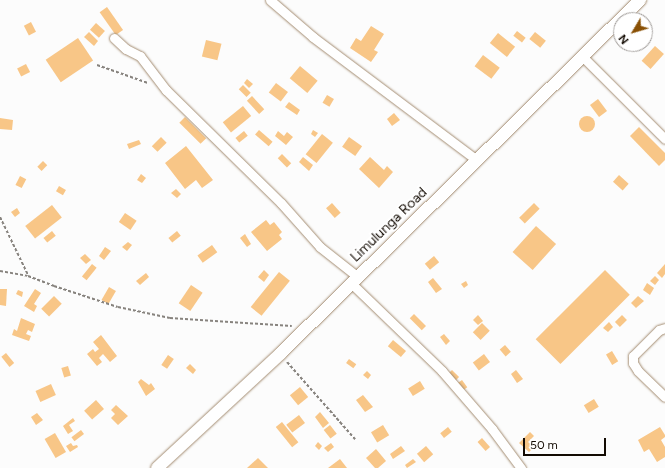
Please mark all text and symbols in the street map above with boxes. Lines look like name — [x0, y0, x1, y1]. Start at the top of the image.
north arrow — [613, 12, 653, 52]
text: N — [616, 32, 632, 46]
street label: Limulunga Road — [347, 184, 431, 266]
scale bar — [525, 430, 608, 456]
text: 50 m — [530, 438, 558, 452]

